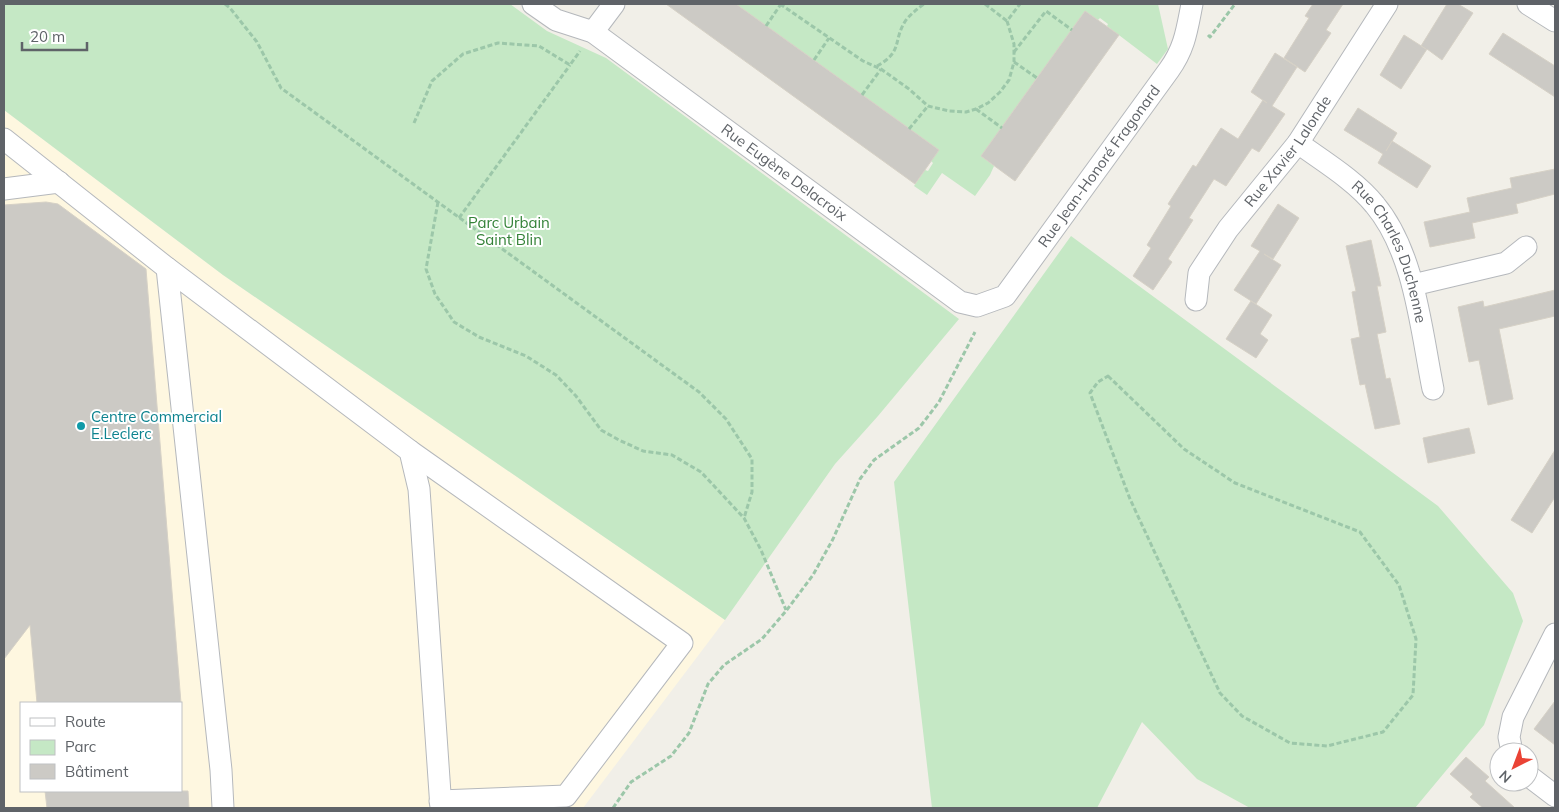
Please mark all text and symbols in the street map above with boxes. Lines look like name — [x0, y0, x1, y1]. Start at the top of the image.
scale bar — [22, 20, 88, 52]
text: 20 m — [30, 27, 65, 46]
street label: Rue Jean-Honoré Fragonard — [1034, 81, 1164, 251]
street label: Rue Xavier Lalonde — [1240, 92, 1335, 211]
street label: Rue Eugène Delacroix — [718, 119, 851, 225]
street label: Rue Charles Duchenne — [1348, 176, 1431, 325]
park label: Parc Urbain Saint Blin — [468, 213, 550, 249]
place label: Centre Commercial E.Leclerc — [91, 407, 222, 443]
marker: Centre Commercial E.Leclerc — [75, 420, 87, 432]
legend — [20, 702, 182, 792]
text: Route — [65, 712, 106, 731]
text: Parc — [65, 737, 96, 756]
north arrow — [1489, 742, 1539, 792]
text: Bâtiment — [65, 762, 128, 781]
text: N — [1495, 766, 1515, 787]

